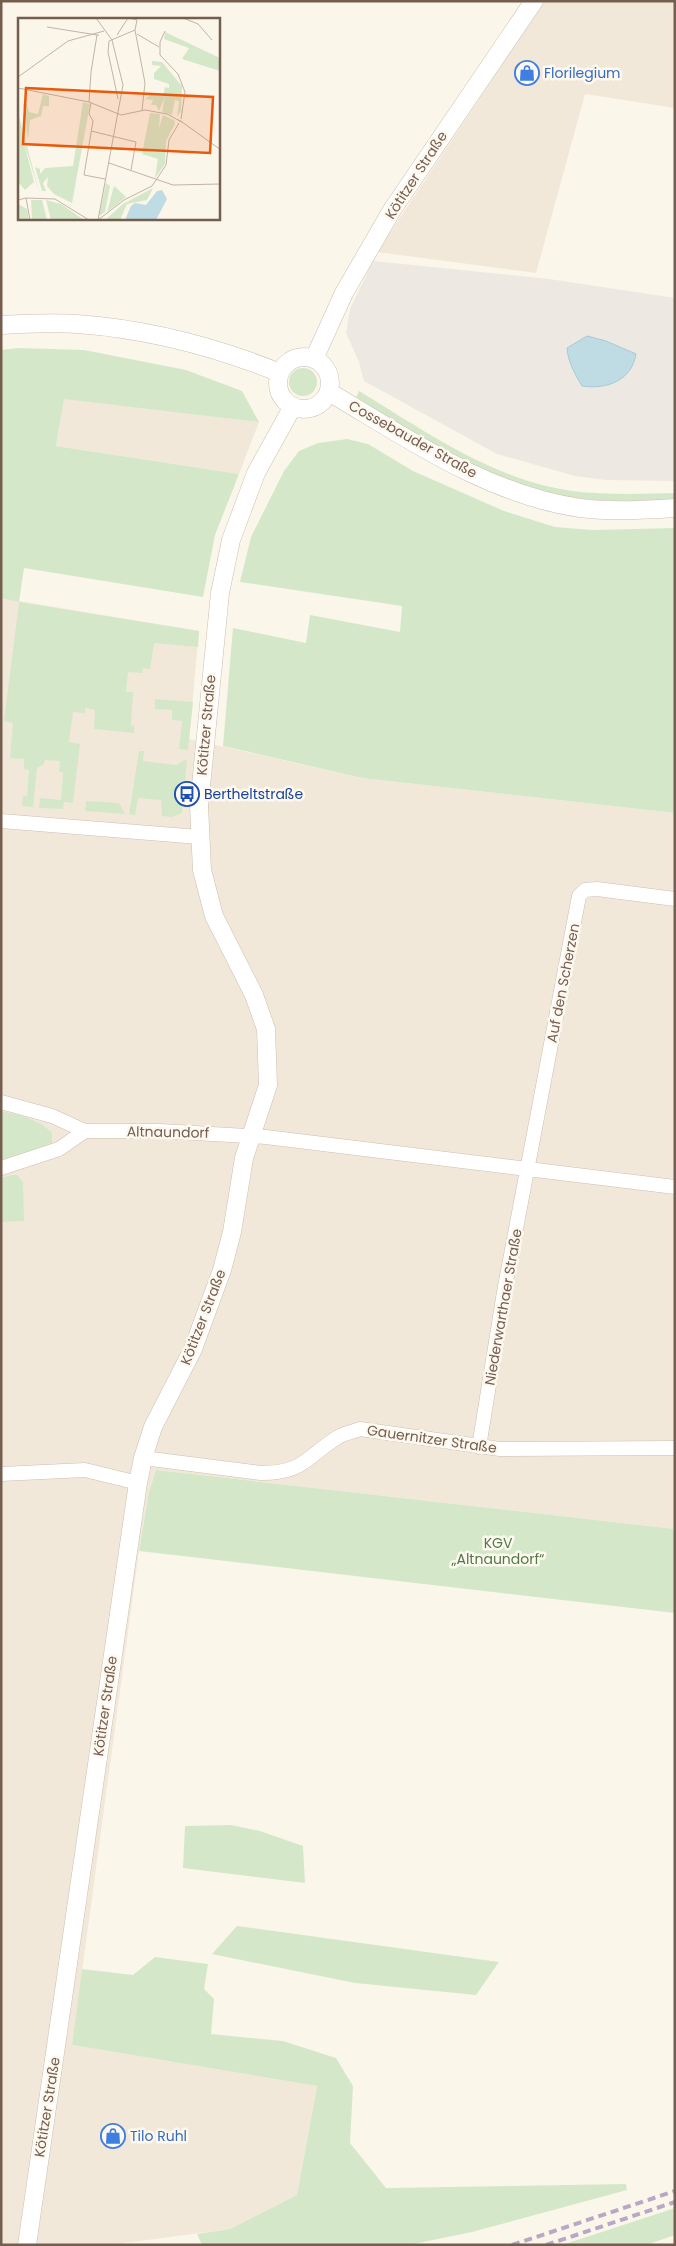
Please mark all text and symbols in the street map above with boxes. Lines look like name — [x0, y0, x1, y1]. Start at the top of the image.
inset map — [18, 18, 220, 220]
shop icon: Florilegium — [514, 60, 540, 86]
place label: Florilegium — [544, 63, 621, 83]
street label: Kötitzer Straße — [380, 127, 452, 223]
street label: Cossebauder Straße — [345, 395, 481, 483]
street label: Kötitzer Straße — [192, 673, 220, 776]
bus stop icon: Bertheltstraße — [174, 781, 200, 807]
place label: Bertheltstraße — [204, 784, 303, 804]
street label: Auf den Scherzen — [542, 922, 584, 1044]
street label: Altnaundorf — [127, 1121, 210, 1143]
street label: Niederwarthaer Straße — [479, 1227, 527, 1387]
street label: Kötitzer Straße — [176, 1266, 231, 1368]
street label: Gauernitzer Straße — [366, 1420, 499, 1458]
park label: KGV „Altnaundorf“ — [451, 1533, 544, 1569]
street label: Kötitzer Straße — [88, 1654, 122, 1758]
street label: Kötitzer Straße — [29, 2055, 65, 2159]
shop icon: Tilo Ruhl — [100, 2123, 126, 2149]
place label: Tilo Ruhl — [130, 2126, 187, 2146]

